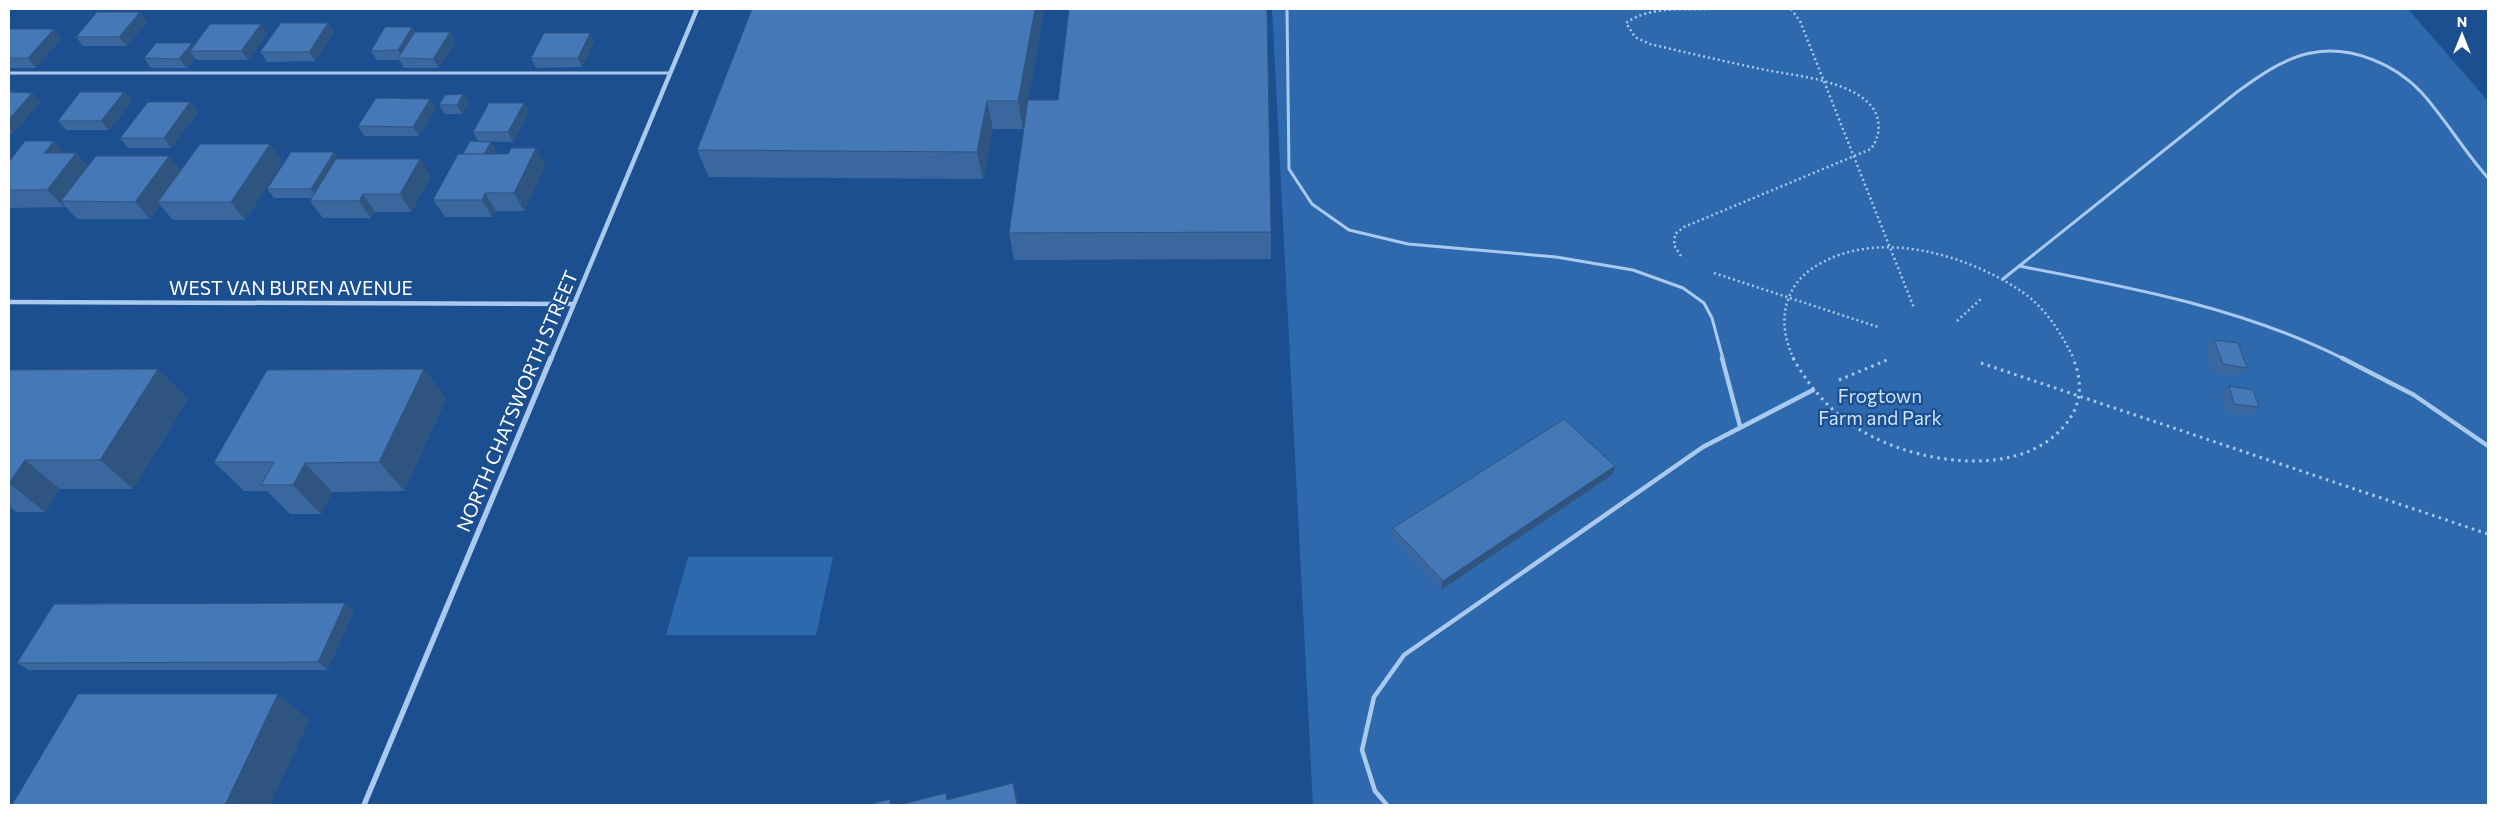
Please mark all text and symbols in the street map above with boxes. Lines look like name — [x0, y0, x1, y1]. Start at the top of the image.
north arrow — [2437, 10, 2487, 60]
text: N — [2457, 13, 2467, 30]
street label: NORTH CHATSWORTH STREET — [451, 267, 582, 535]
street label: WEST VAN BUREN AVENUE — [169, 276, 413, 299]
park label: Frogtown Farm and Park — [1818, 384, 1942, 429]

